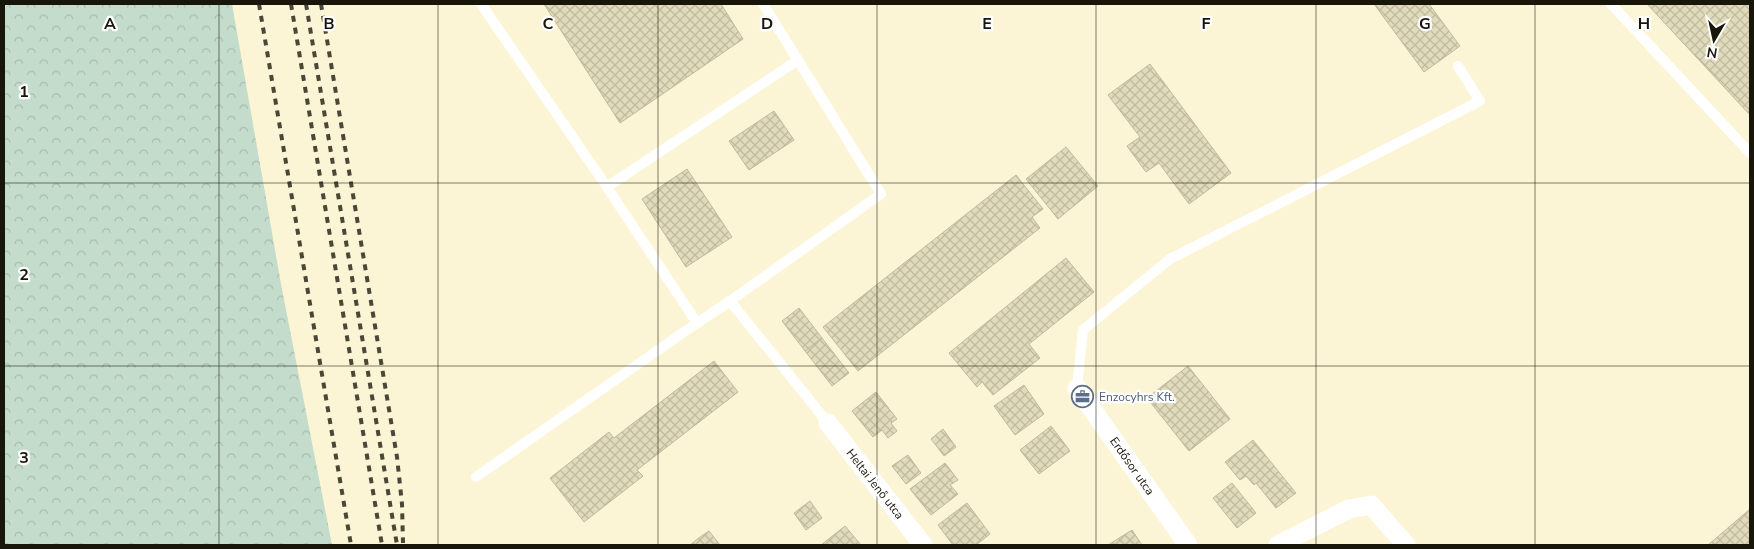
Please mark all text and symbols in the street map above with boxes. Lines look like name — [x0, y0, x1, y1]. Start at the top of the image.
text: A — [104, 13, 116, 35]
text: B — [323, 13, 335, 35]
text: C — [543, 13, 554, 35]
text: D — [761, 13, 773, 35]
text: E — [982, 13, 992, 35]
text: F — [1202, 13, 1211, 35]
text: G — [1419, 13, 1431, 35]
text: H — [1638, 13, 1650, 35]
north arrow — [1689, 15, 1739, 65]
text: N — [1705, 42, 1719, 63]
text: 1 — [19, 81, 29, 103]
text: 2 — [19, 264, 29, 286]
office icon: Enzocyhrs Kft. — [1071, 385, 1095, 409]
place label: Enzocyhrs Kft. — [1099, 389, 1175, 405]
street label: Erdősor utca — [1106, 434, 1158, 498]
street label: Heltai Jenő utca — [843, 446, 907, 522]
text: 3 — [19, 447, 29, 469]

